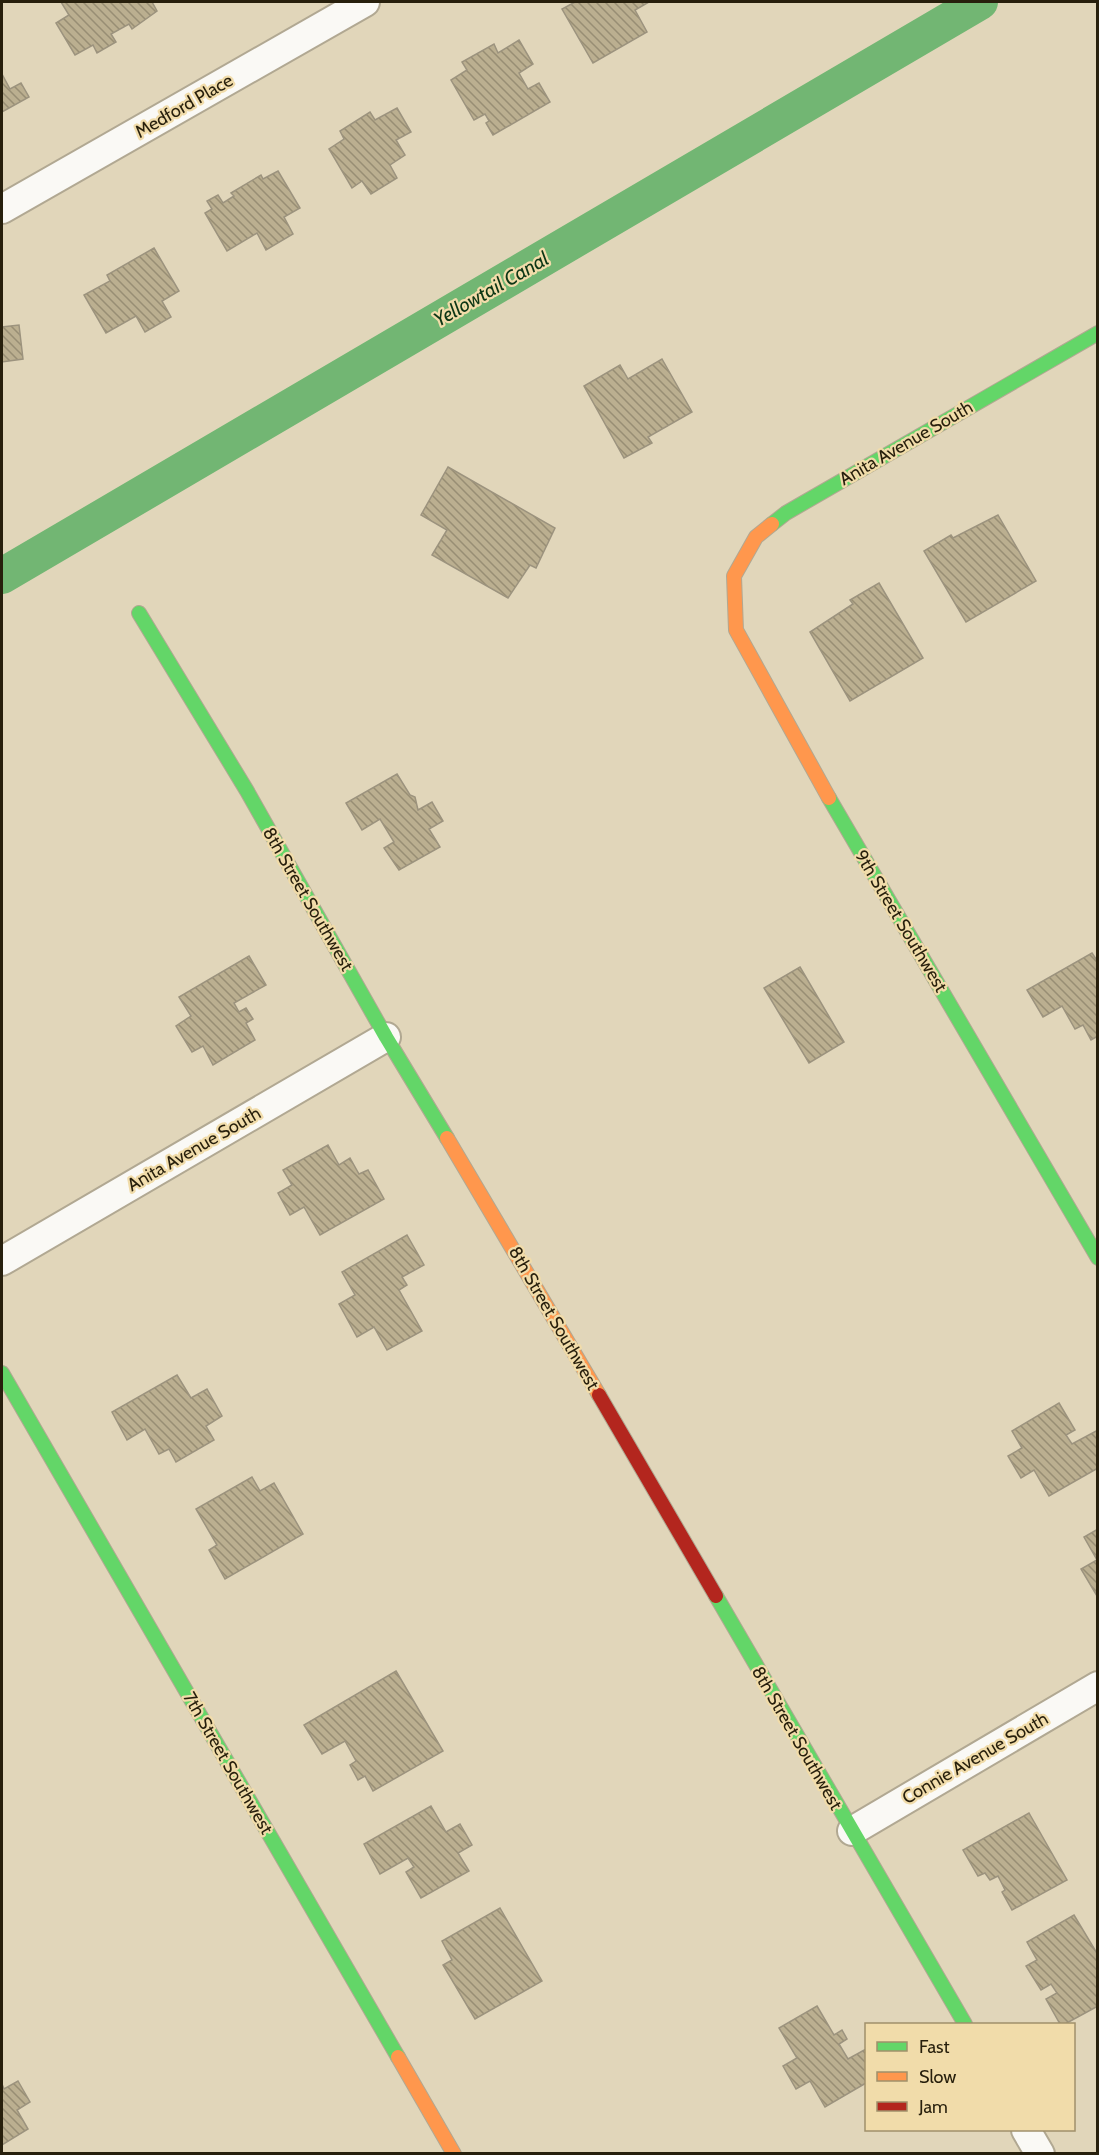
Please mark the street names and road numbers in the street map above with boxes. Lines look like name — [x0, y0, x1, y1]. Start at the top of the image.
street label: Medford Place — [131, 69, 237, 143]
street label: Anita Avenue South — [835, 396, 977, 490]
street label: 8th Street Southwest — [258, 823, 358, 975]
street label: 9th Street Southwest — [850, 846, 952, 996]
street label: Anita Avenue South — [123, 1102, 265, 1196]
street label: 8th Street Southwest — [504, 1242, 604, 1394]
street label: 8th Street Southwest — [747, 1662, 847, 1814]
street label: 7th Street Southwest — [178, 1688, 278, 1838]
street label: Connie Avenue South — [898, 1707, 1052, 1809]

